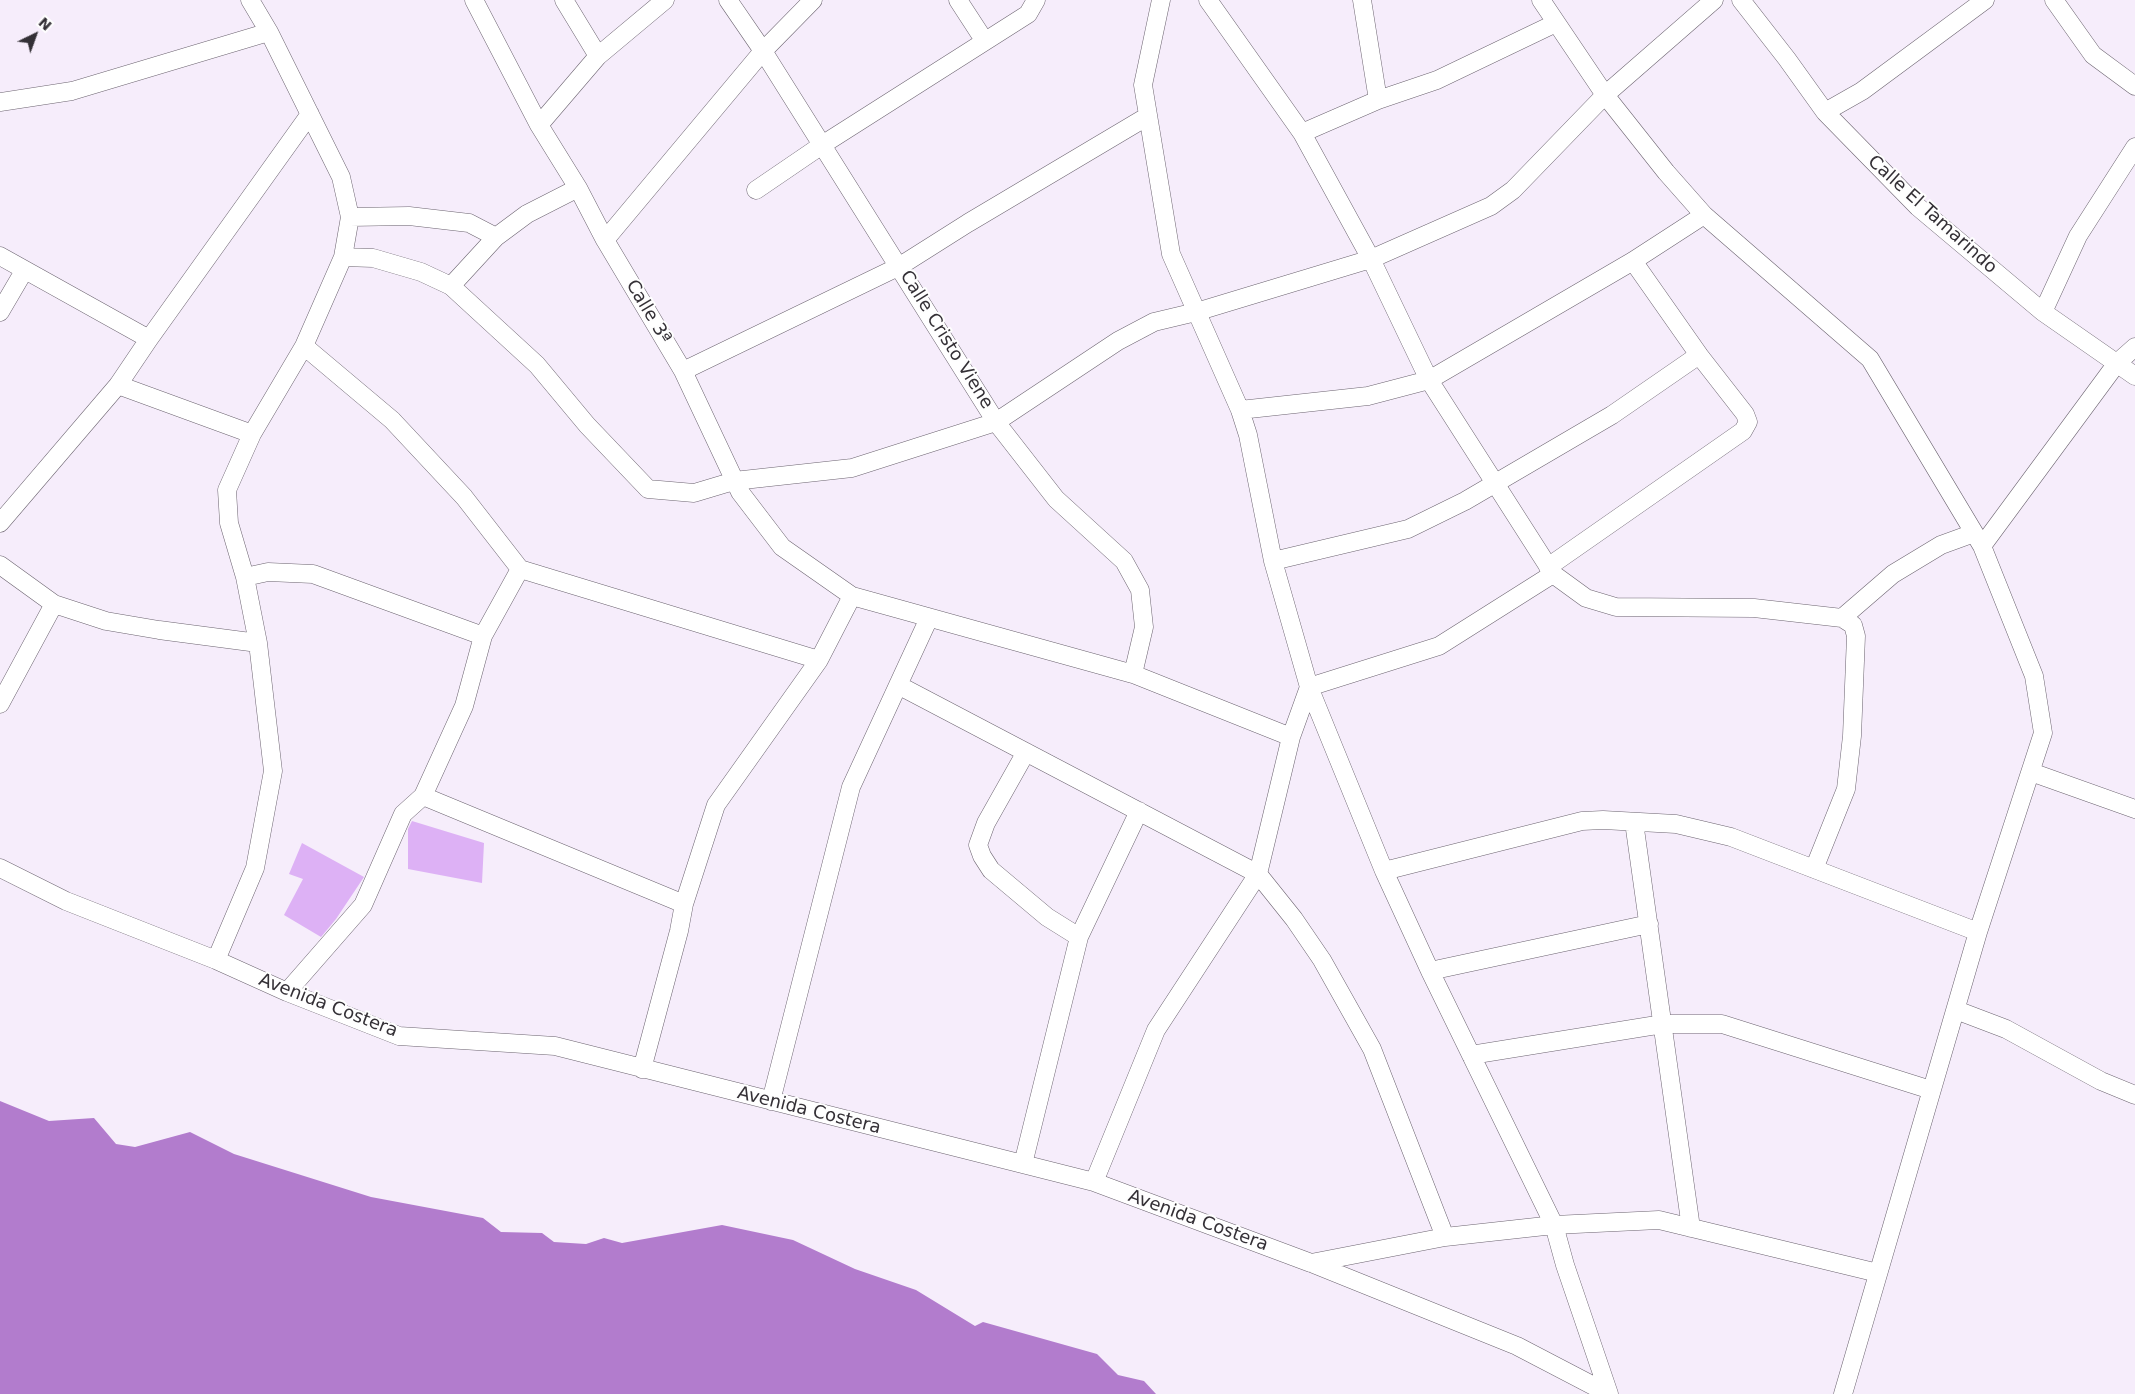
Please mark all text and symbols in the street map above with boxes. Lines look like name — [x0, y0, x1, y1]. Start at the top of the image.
north arrow — [10, 10, 60, 60]
text: N — [35, 14, 55, 34]
street label: Calle El Tamarindo — [1863, 151, 2001, 279]
street label: Calle Cristo Viene — [895, 267, 997, 413]
street label: Calle 3ª — [621, 276, 675, 348]
street label: Avenida Costera — [255, 970, 401, 1042]
street label: Avenida Costera — [735, 1083, 883, 1139]
street label: Avenida Costera — [1125, 1186, 1271, 1256]

